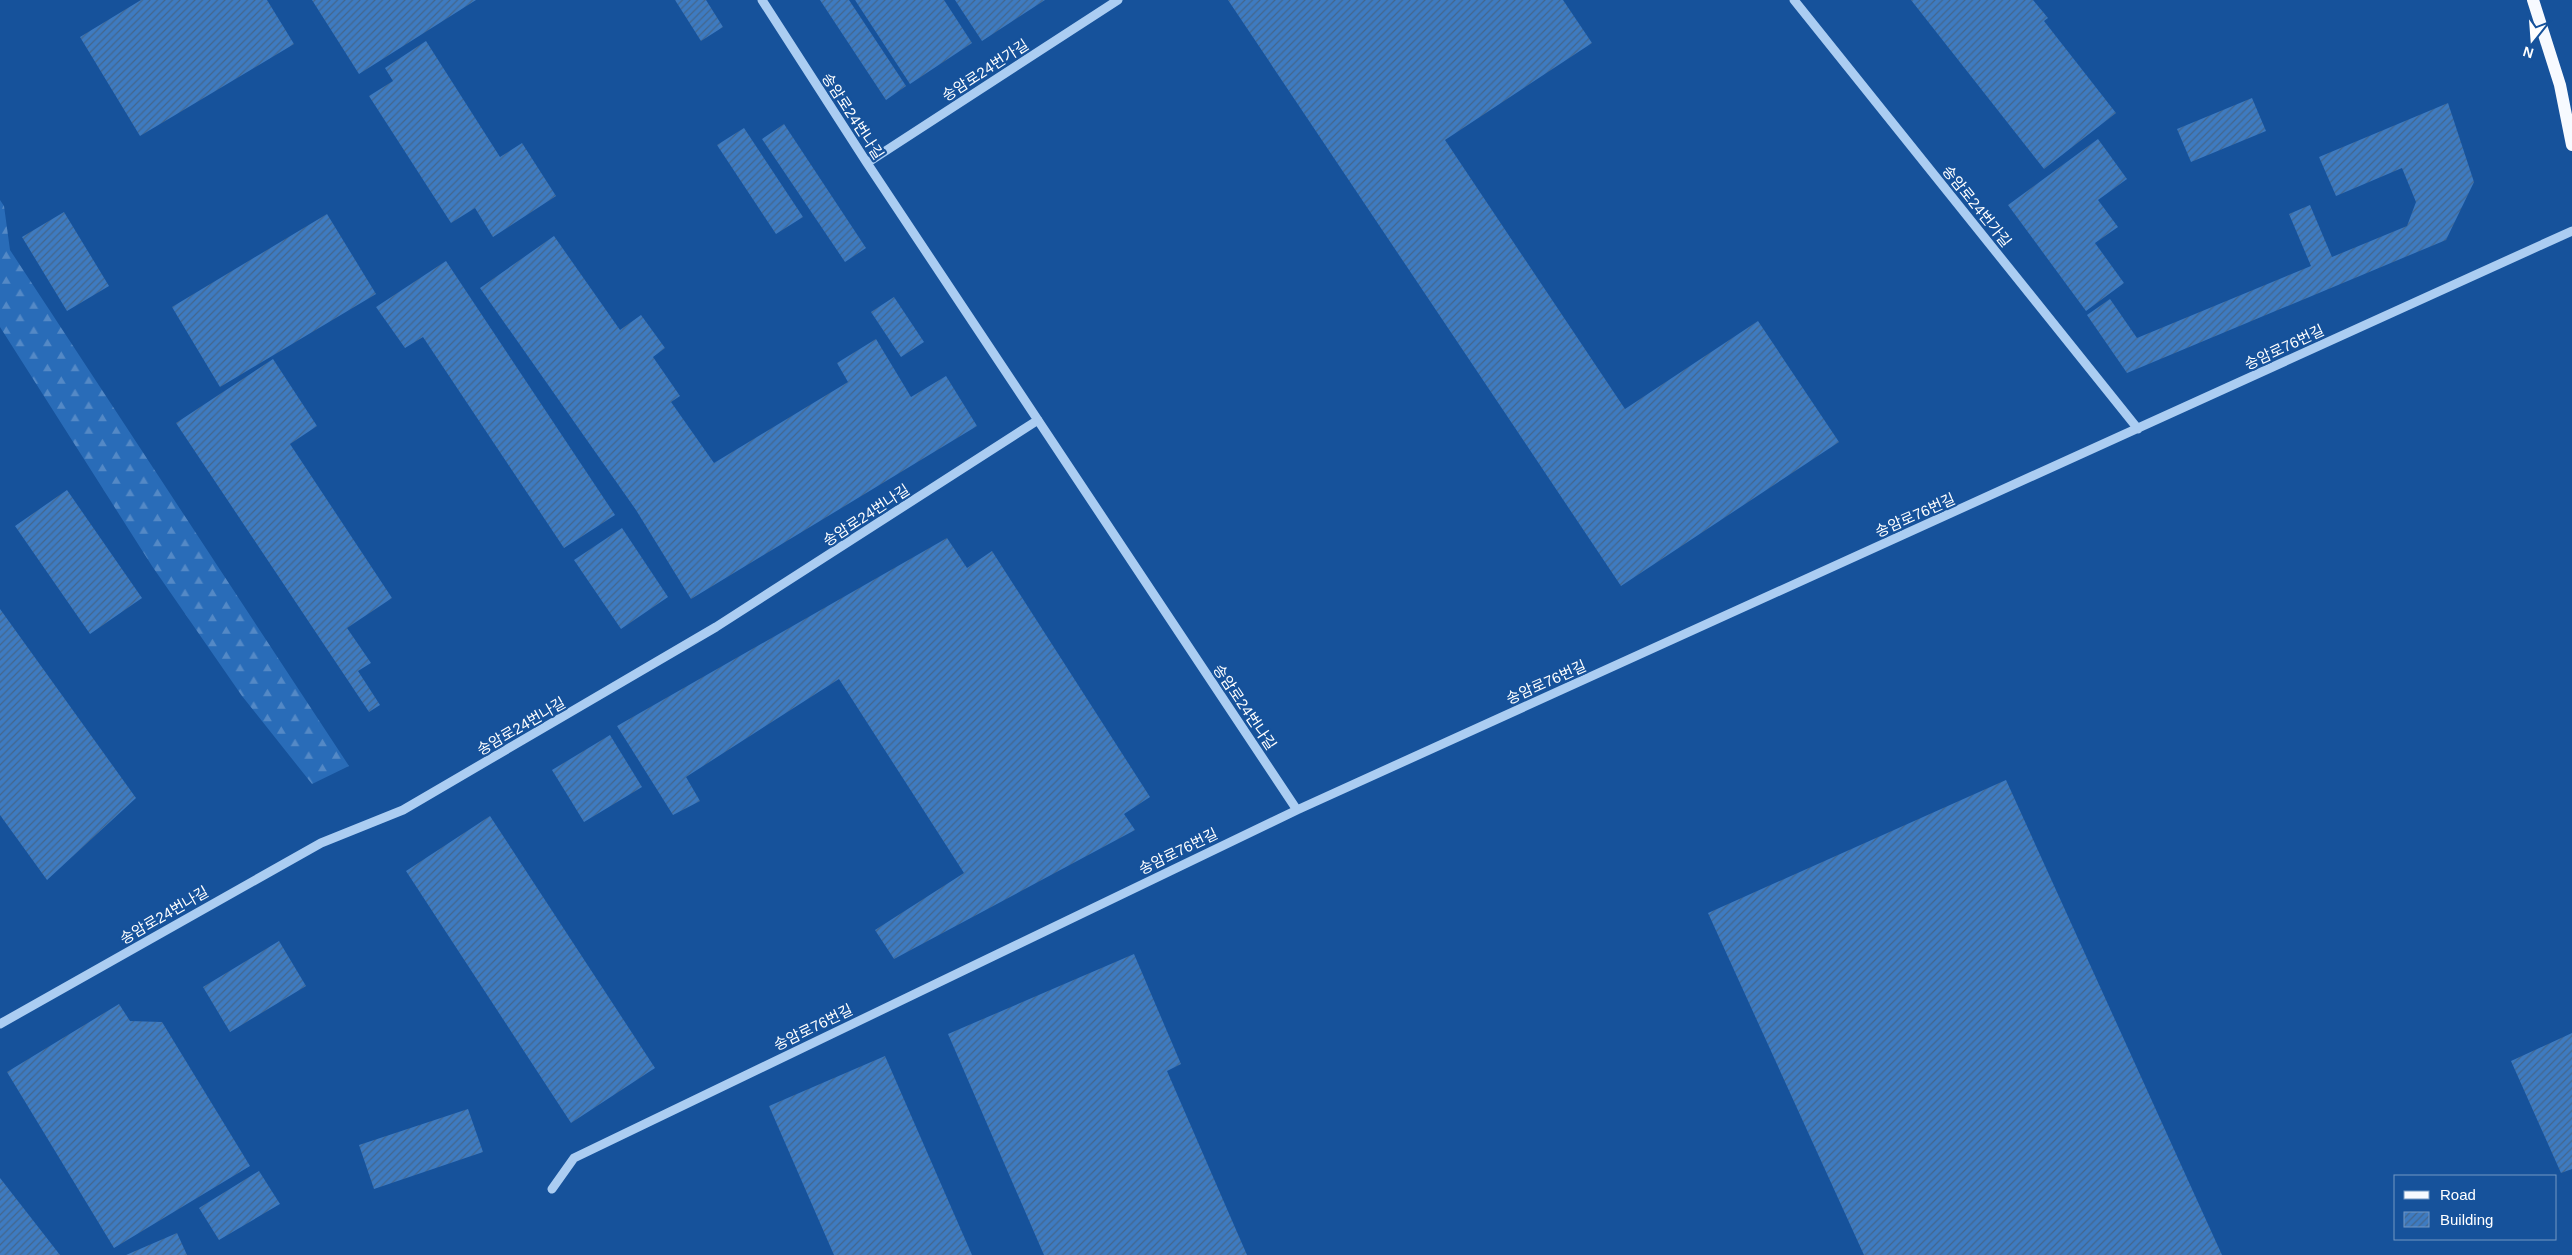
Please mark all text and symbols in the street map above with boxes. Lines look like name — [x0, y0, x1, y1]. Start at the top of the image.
north arrow — [2507, 15, 2557, 65]
street label: 송암로24번가길 — [939, 36, 1031, 104]
text: N — [2521, 43, 2535, 62]
street label: 송암로24번나길 — [819, 70, 887, 162]
street label: 송암로24번가길 — [1939, 162, 2015, 250]
street label: 송암로76번길 — [2242, 321, 2326, 373]
street label: 송암로24번나길 — [820, 481, 912, 549]
street label: 송암로76번길 — [1872, 490, 1958, 540]
street label: 송암로76번길 — [1503, 657, 1589, 707]
street label: 송암로24번나길 — [1210, 661, 1280, 753]
street label: 송암로24번나길 — [474, 694, 568, 758]
street label: 송암로76번길 — [1136, 825, 1220, 877]
street label: 송암로24번나길 — [117, 883, 211, 947]
street label: 송암로76번길 — [771, 1001, 855, 1053]
legend — [2394, 1175, 2557, 1240]
text: Road — [2440, 1186, 2476, 1203]
text: Building — [2440, 1211, 2493, 1228]

